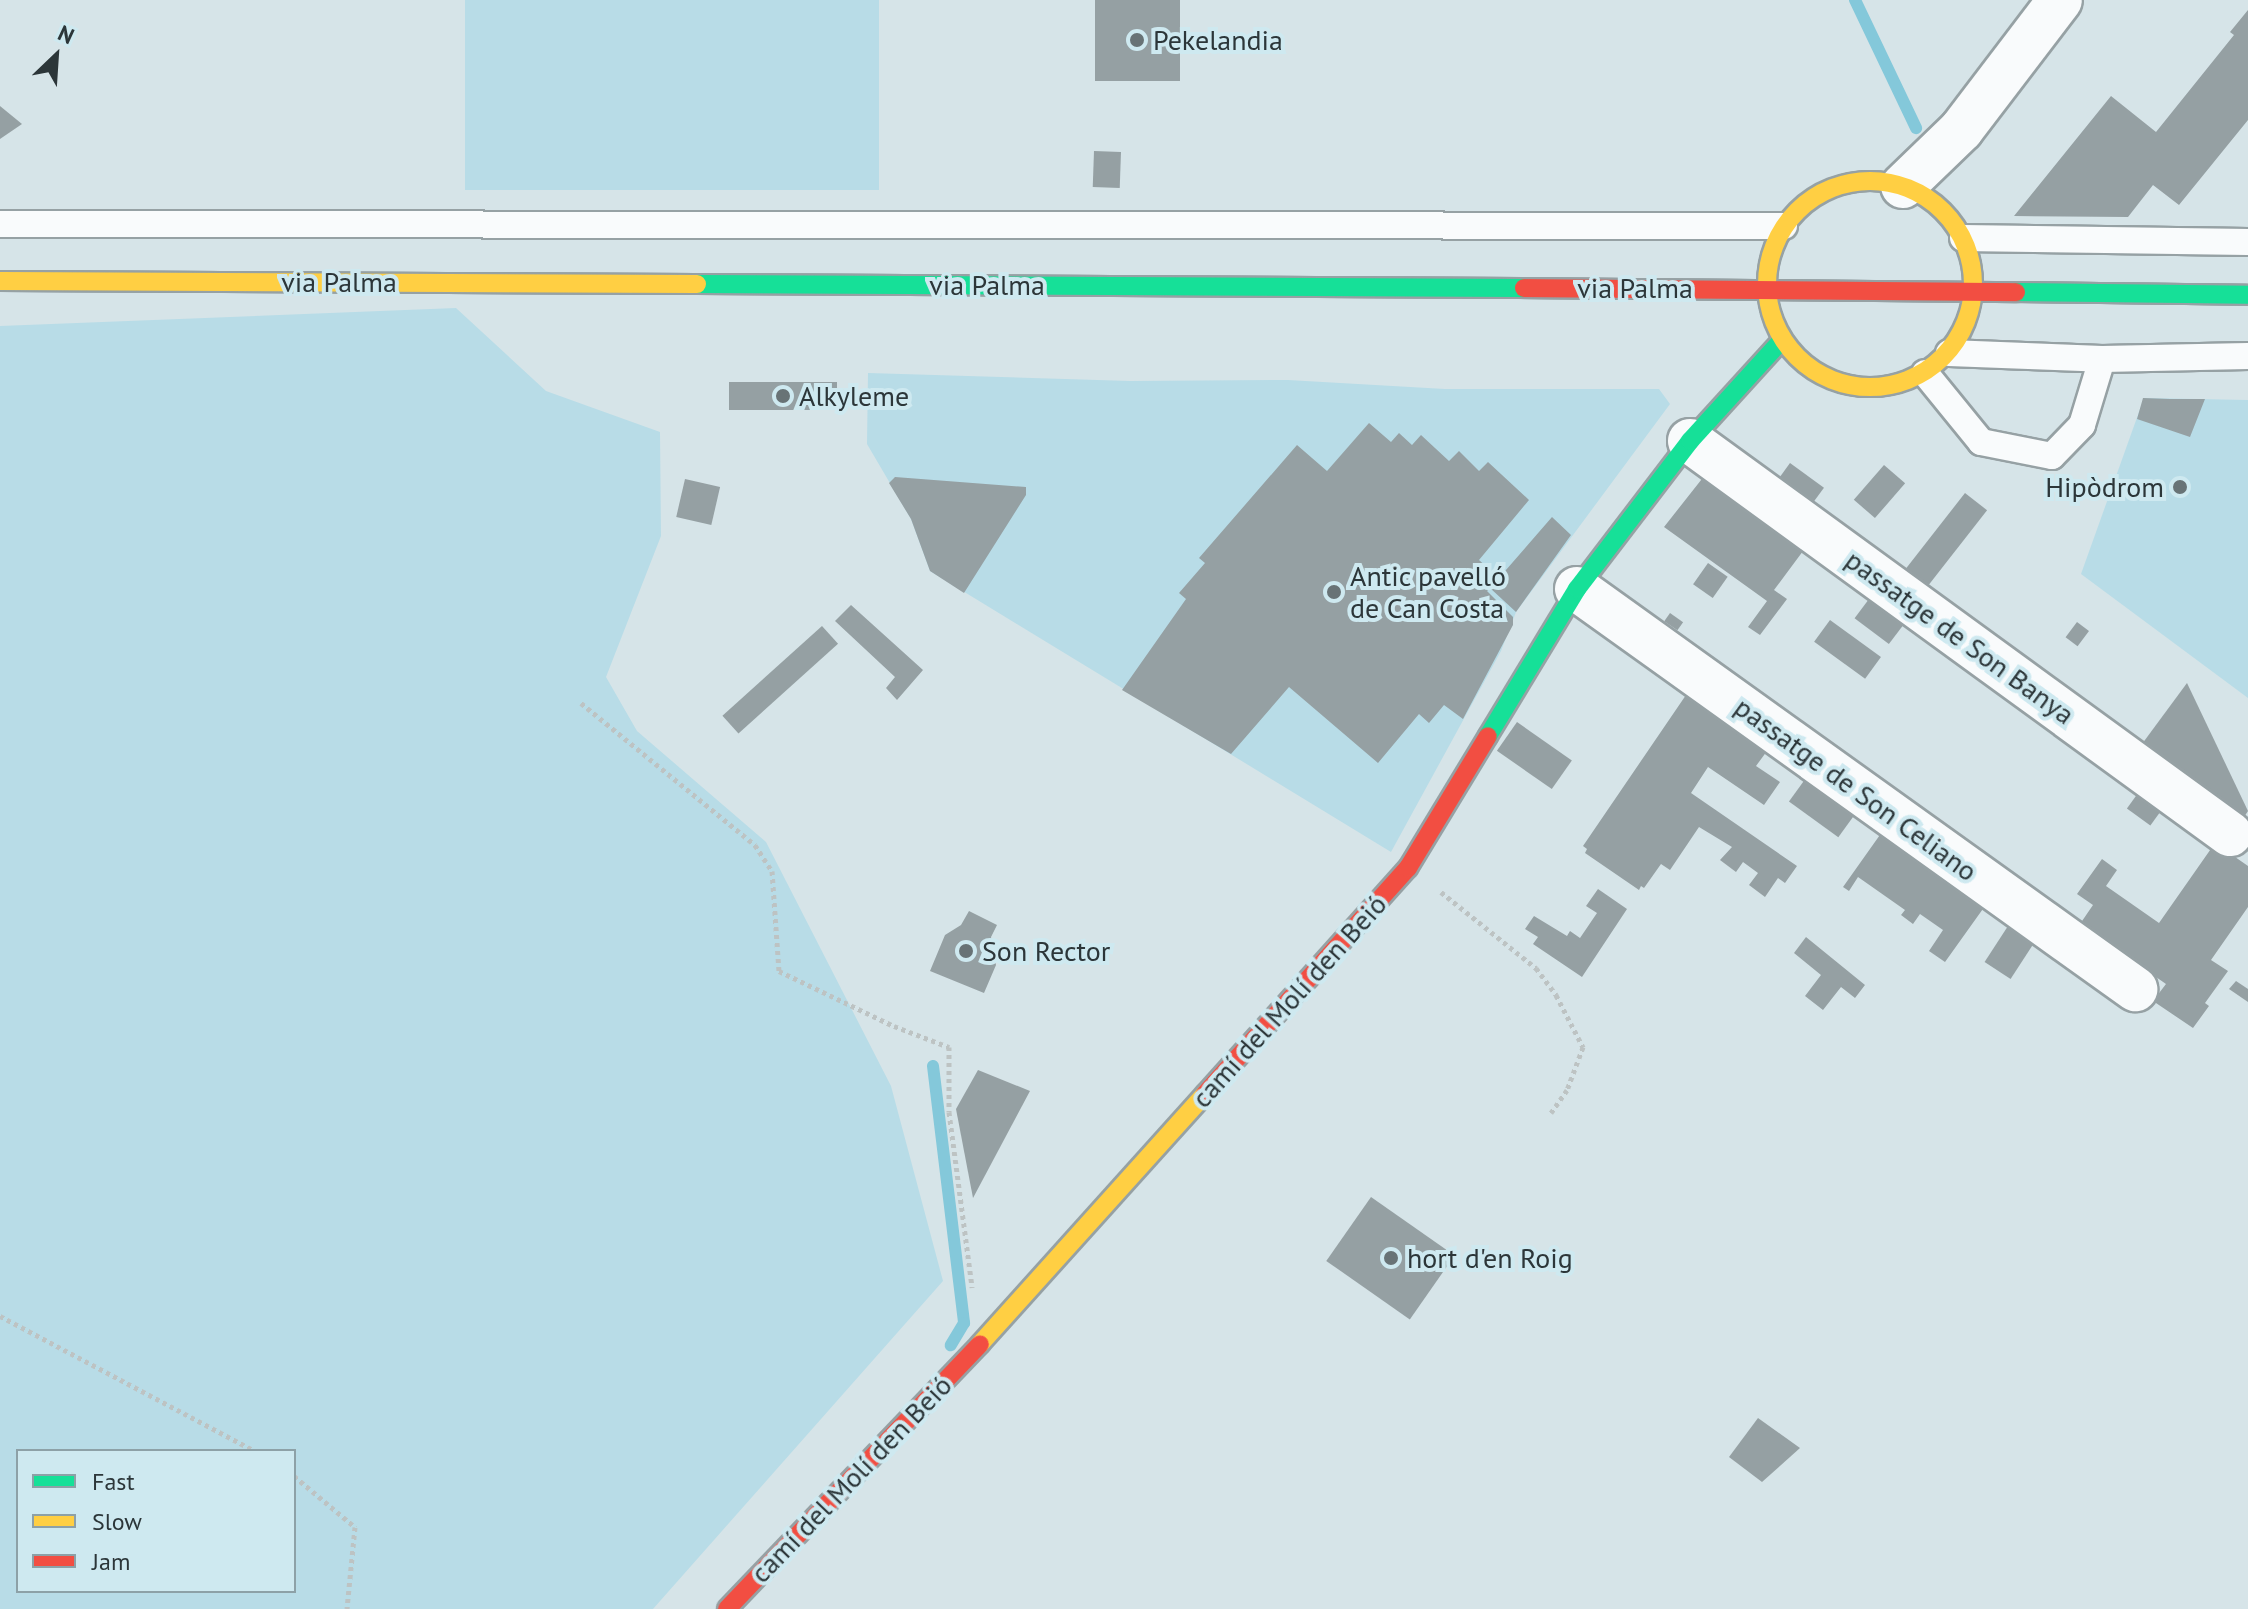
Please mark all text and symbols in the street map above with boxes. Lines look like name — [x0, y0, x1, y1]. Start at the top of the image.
north arrow — [16, 16, 96, 96]
text: N — [54, 19, 79, 50]
place label: Pekelandia — [1153, 23, 1283, 57]
marker: Pekelandia — [1128, 31, 1146, 49]
street label: via Palma — [281, 265, 397, 299]
street label: via Palma — [929, 268, 1045, 302]
street label: via Palma — [1577, 271, 1693, 305]
place label: Alkyleme — [799, 379, 909, 413]
marker: Alkyleme — [774, 387, 792, 405]
place label: Hipòdrom — [2045, 470, 2164, 504]
marker: Hipòdrom — [2171, 478, 2189, 496]
street label: passatge de Son Banya — [1839, 543, 2081, 731]
place label: Antic pavelló de Can Costa — [1350, 559, 1507, 625]
marker: Antic pavelló de Can Costa — [1325, 583, 1343, 601]
street label: passatge de Son Celiano — [1728, 690, 1984, 888]
street label: camí del Molí den Beió — [1185, 888, 1393, 1114]
place label: Son Rector — [982, 934, 1110, 968]
marker: Son Rector — [957, 942, 975, 960]
place label: hort d'en Roig — [1407, 1241, 1573, 1275]
marker: hort d'en Roig — [1382, 1249, 1400, 1267]
street label: camí del Molí den Beió — [744, 1369, 958, 1589]
legend — [16, 1449, 296, 1593]
text: Fast — [92, 1466, 135, 1497]
text: Slow — [92, 1506, 142, 1537]
text: Jam — [92, 1546, 130, 1577]

